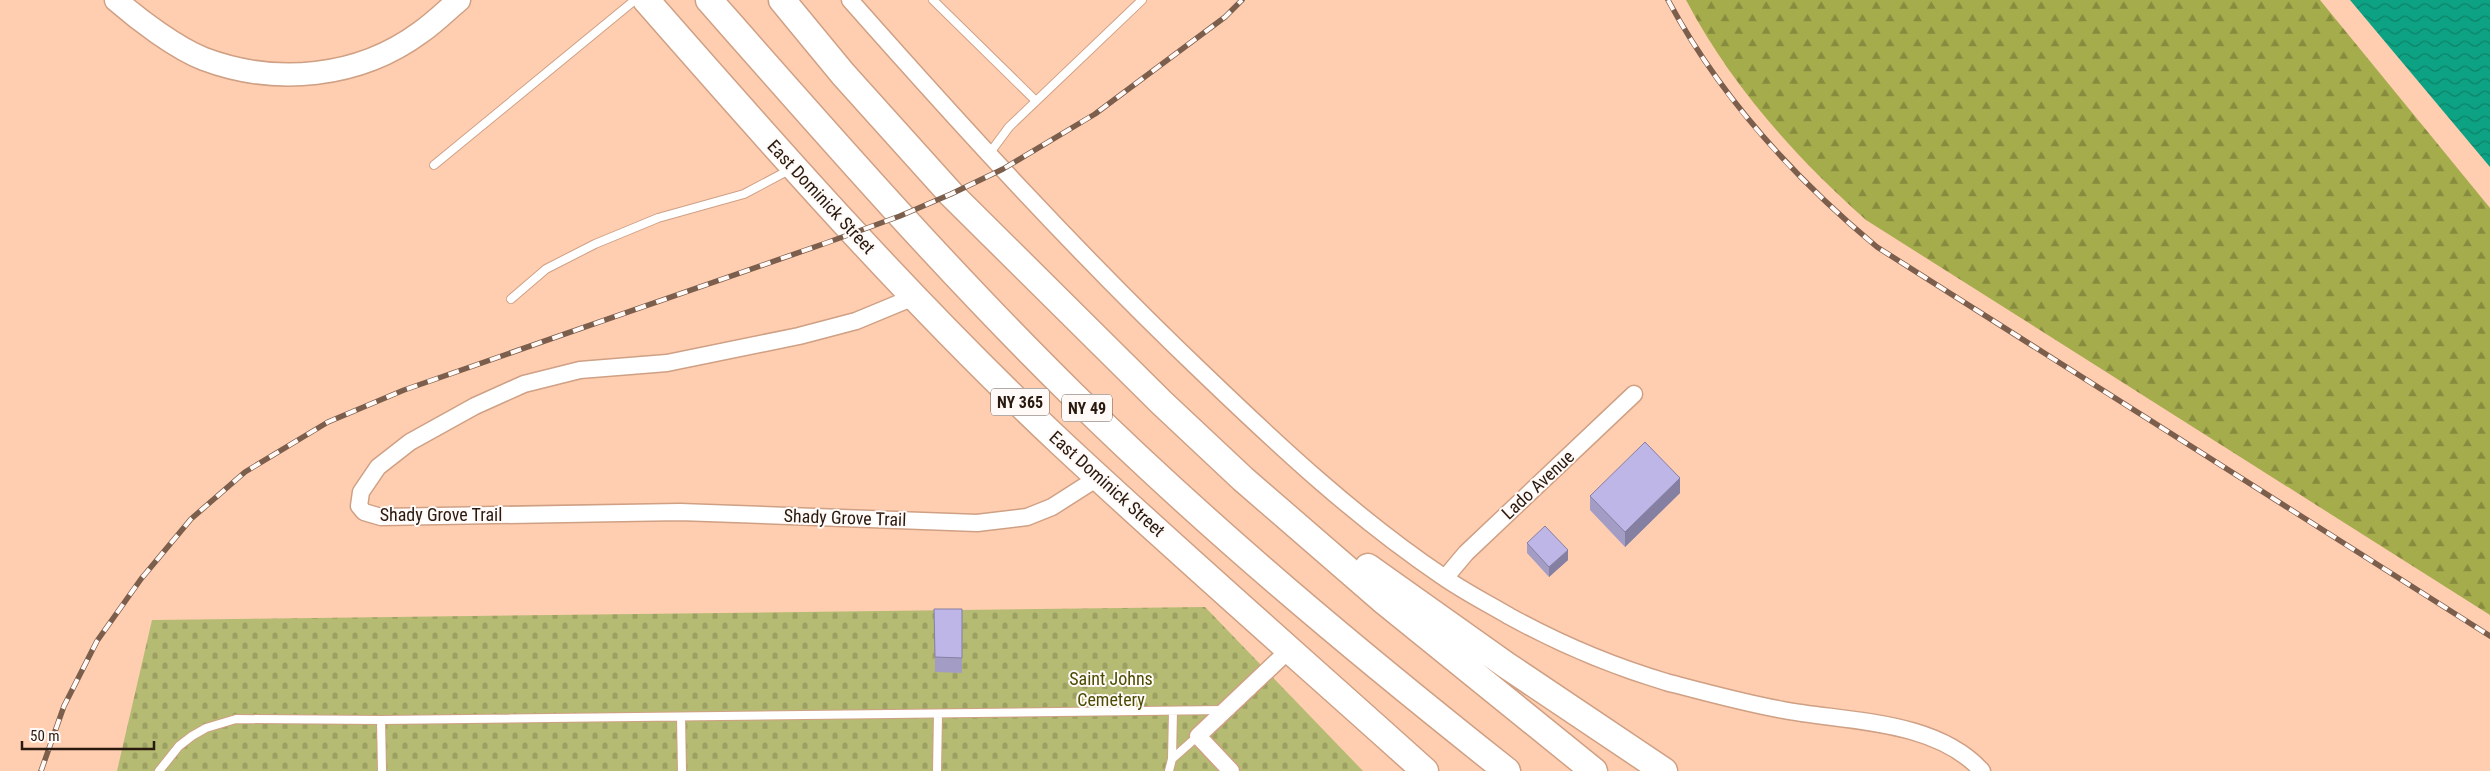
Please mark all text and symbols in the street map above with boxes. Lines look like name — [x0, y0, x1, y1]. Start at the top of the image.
street label: East Dominick Street — [763, 135, 879, 258]
road number: NY 365 — [991, 388, 1049, 416]
road number: NY 49 — [1062, 394, 1112, 422]
street label: East Dominick Street — [1045, 426, 1169, 541]
street label: Lado Avenue — [1497, 446, 1578, 523]
street label: Shady Grove Trail — [380, 504, 502, 525]
street label: Shady Grove Trail — [783, 505, 907, 530]
park label: Saint Johns Cemetery — [1069, 668, 1153, 710]
scale bar — [22, 718, 155, 750]
text: 50 m — [30, 727, 60, 745]

